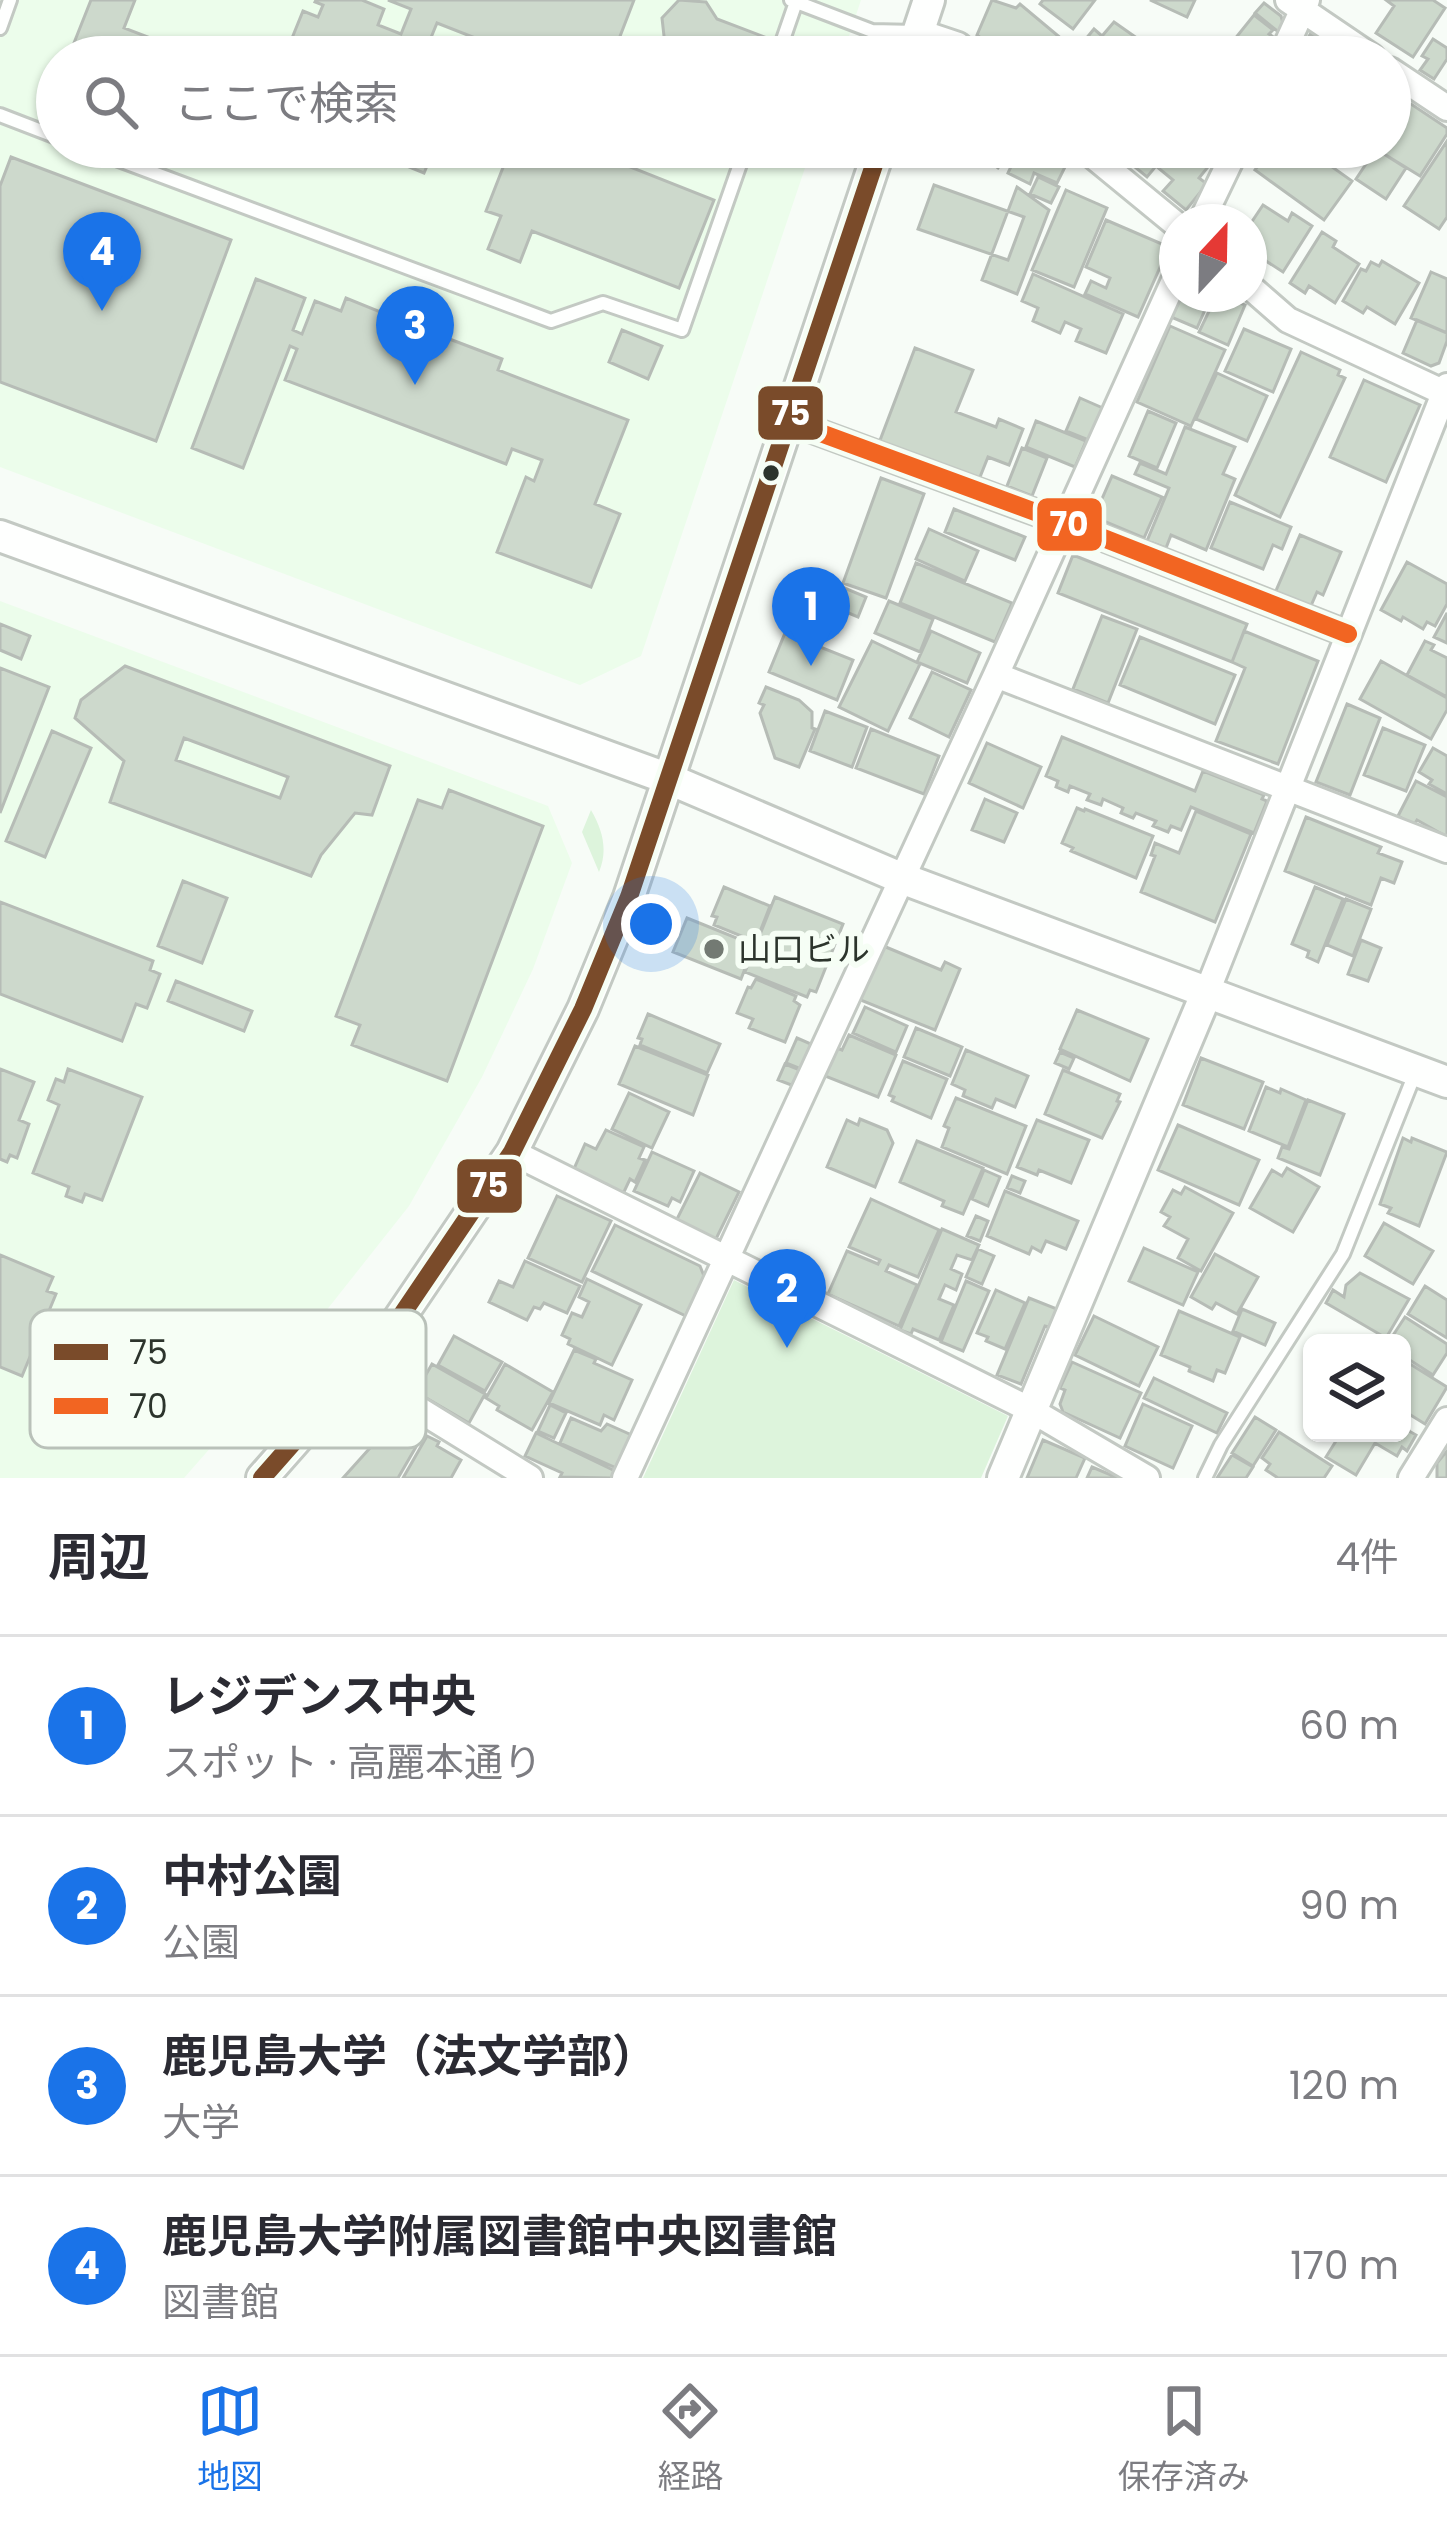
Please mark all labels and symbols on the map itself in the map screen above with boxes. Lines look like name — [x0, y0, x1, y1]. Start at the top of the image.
north arrow — [1159, 204, 1267, 312]
pin: 4 — [63, 212, 141, 311]
pin: 3 — [376, 286, 454, 385]
line badge: 75 — [756, 384, 825, 442]
text: 75 — [771, 390, 811, 437]
unlabelled marker — [760, 462, 782, 484]
line badge: 70 — [1035, 496, 1104, 553]
text: 70 — [1049, 501, 1089, 548]
pin: 1 — [772, 567, 850, 666]
your location — [621, 894, 681, 954]
place label: 山口ビル — [738, 926, 870, 973]
marker: 山口ビル — [701, 936, 727, 962]
line badge: 75 — [455, 1157, 524, 1215]
text: 75 — [469, 1162, 509, 1209]
pin: 2 — [748, 1249, 826, 1348]
legend — [30, 1310, 426, 1448]
text: 75 — [129, 1329, 168, 1376]
text: 70 — [129, 1383, 168, 1430]

